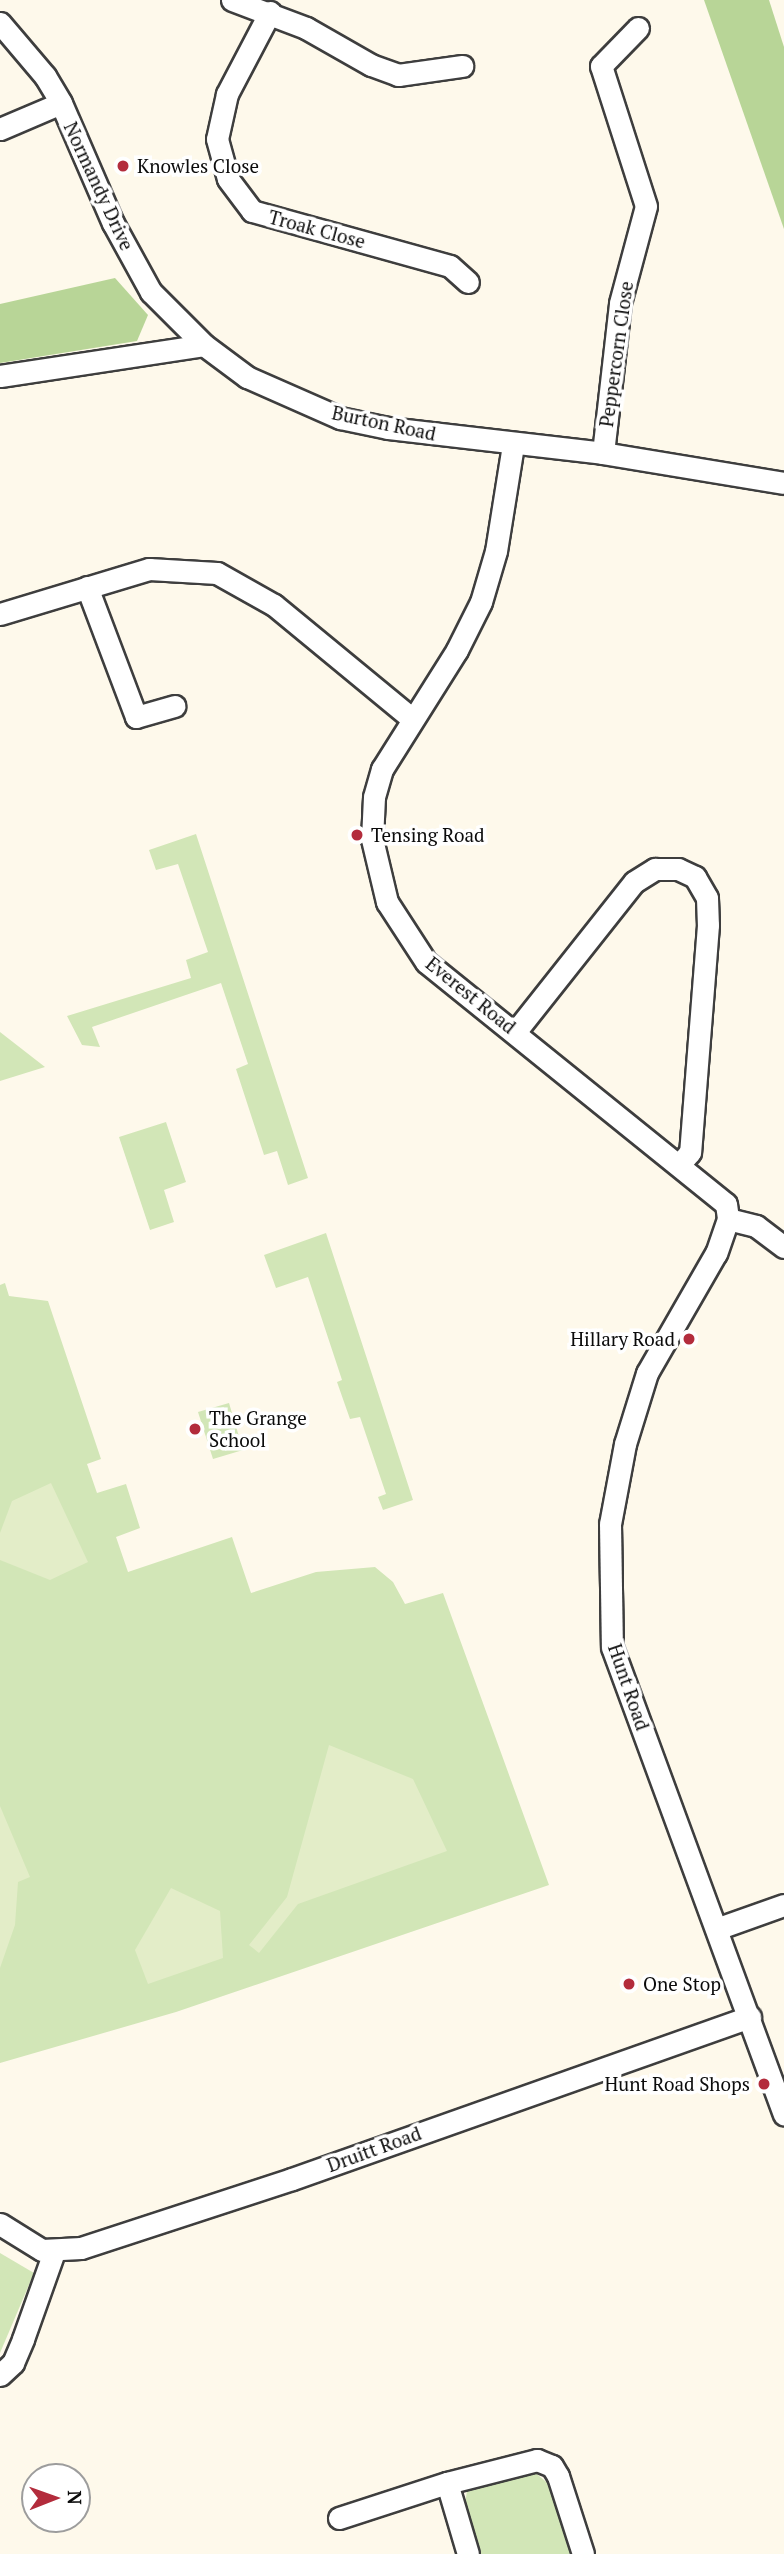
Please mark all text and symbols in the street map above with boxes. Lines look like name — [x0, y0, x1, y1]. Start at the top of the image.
street label: Normandy Drive — [59, 118, 139, 254]
place label: Knowles Close — [137, 155, 259, 177]
marker: Knowles Close — [115, 158, 131, 174]
street label: Troak Close — [266, 205, 368, 253]
street label: Peppercorn Close — [594, 280, 638, 428]
street label: Burton Road — [330, 401, 438, 445]
place label: Tensing Road — [371, 824, 485, 846]
marker: Tensing Road — [349, 827, 365, 843]
street label: Everest Road — [421, 952, 521, 1038]
place label: Hillary Road — [570, 1328, 675, 1350]
marker: Hillary Road — [681, 1331, 697, 1347]
place label: The Grange School — [209, 1407, 307, 1451]
marker: The Grange School — [187, 1421, 203, 1437]
street label: Hunt Road — [604, 1641, 654, 1733]
place label: One Stop — [643, 1973, 721, 1995]
marker: One Stop — [621, 1976, 637, 1992]
place label: Hunt Road Shops — [604, 2073, 750, 2095]
marker: Hunt Road Shops — [756, 2076, 772, 2092]
street label: Druitt Road — [324, 2121, 424, 2177]
north arrow — [21, 2463, 91, 2533]
text: N — [63, 2490, 88, 2505]

